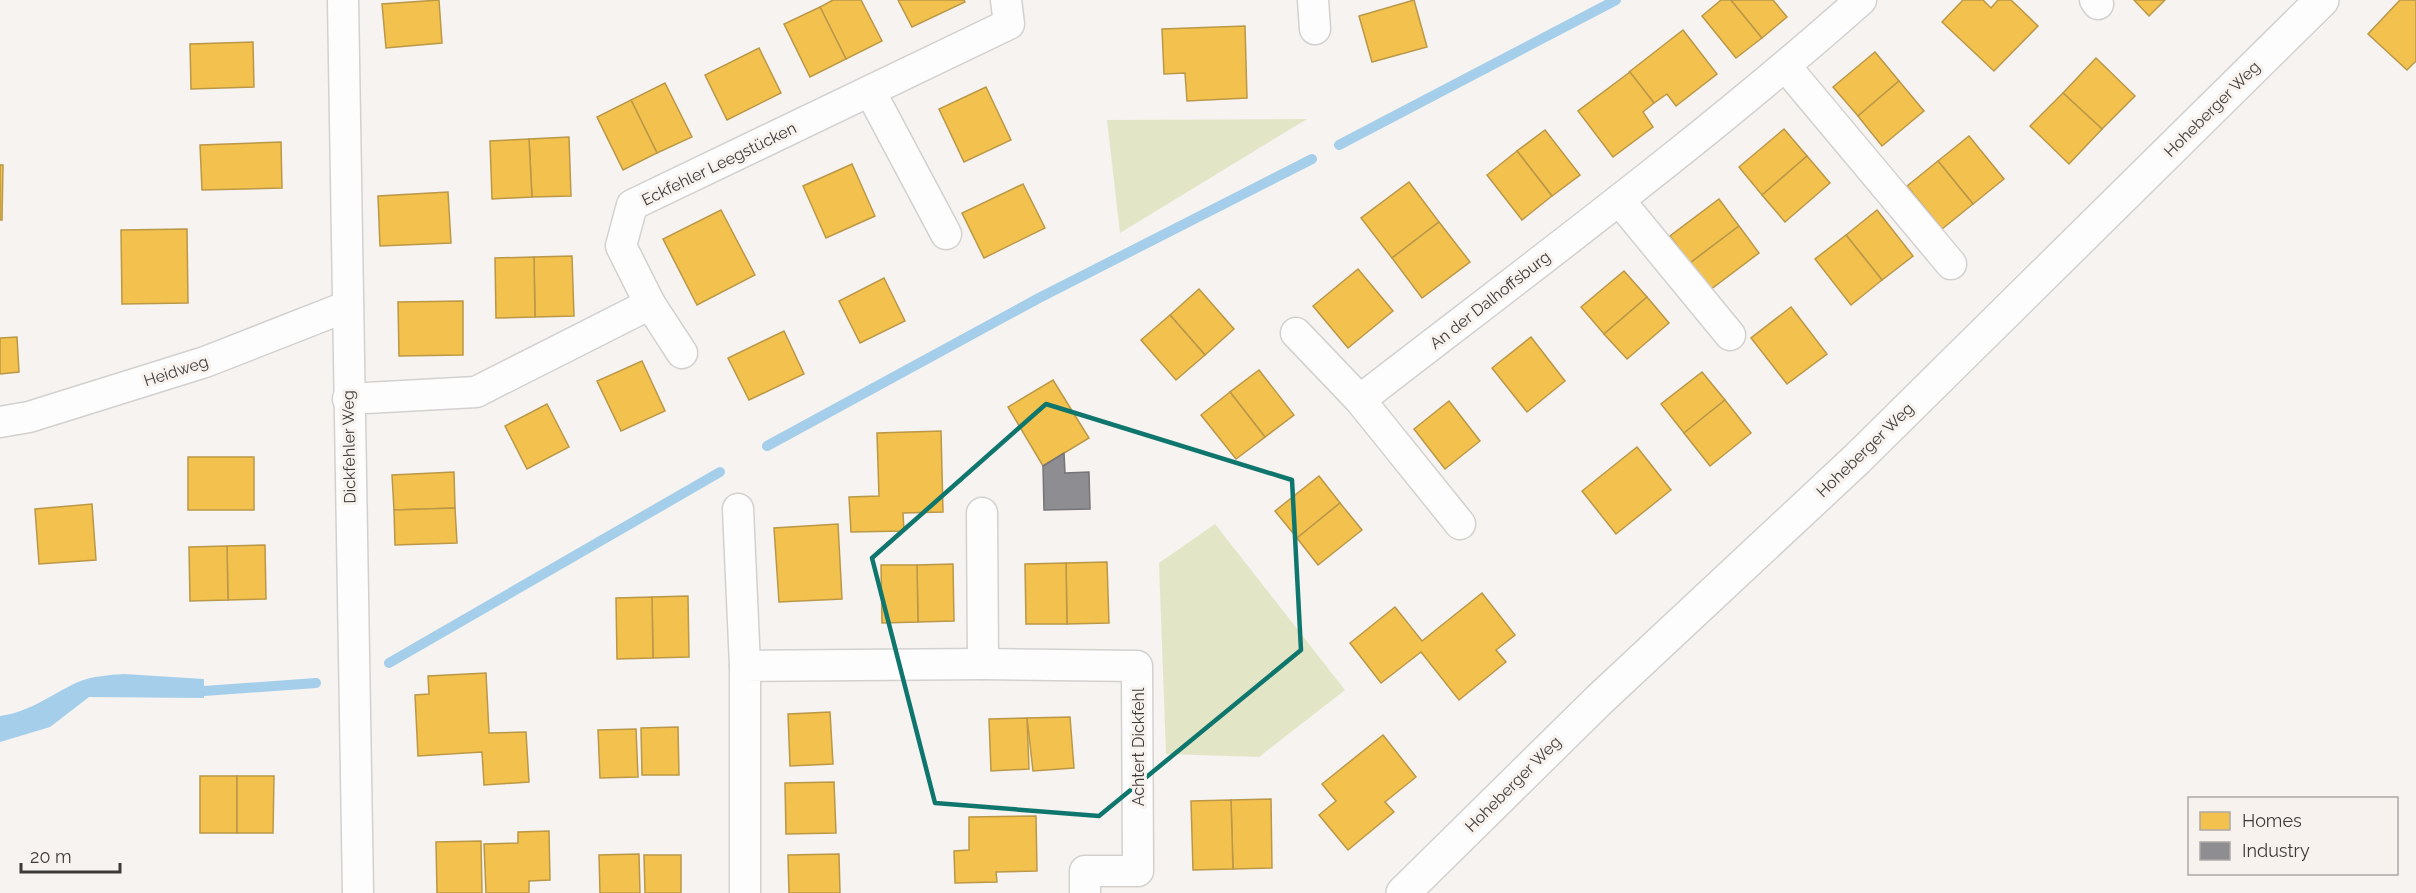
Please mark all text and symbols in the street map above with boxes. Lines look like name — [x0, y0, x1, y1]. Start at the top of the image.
street label: Hoheberger Weg — [2160, 57, 2264, 161]
street label: Eckfehler Leegstücken — [639, 118, 799, 210]
street label: An der Dalhoffsburg — [1426, 247, 1554, 353]
street label: Heidweg — [141, 352, 211, 390]
street label: Dickfehler Weg — [339, 390, 359, 504]
street label: Hoheberger Weg — [1813, 399, 1917, 501]
street label: Achtert Dickfehl — [1129, 687, 1148, 806]
street label: Hoheberger Weg — [1461, 732, 1565, 836]
legend — [2188, 797, 2398, 875]
text: Homes — [2242, 810, 2302, 831]
scale bar — [21, 836, 120, 874]
text: Industry — [2242, 840, 2310, 861]
text: 20 m — [30, 846, 72, 867]

